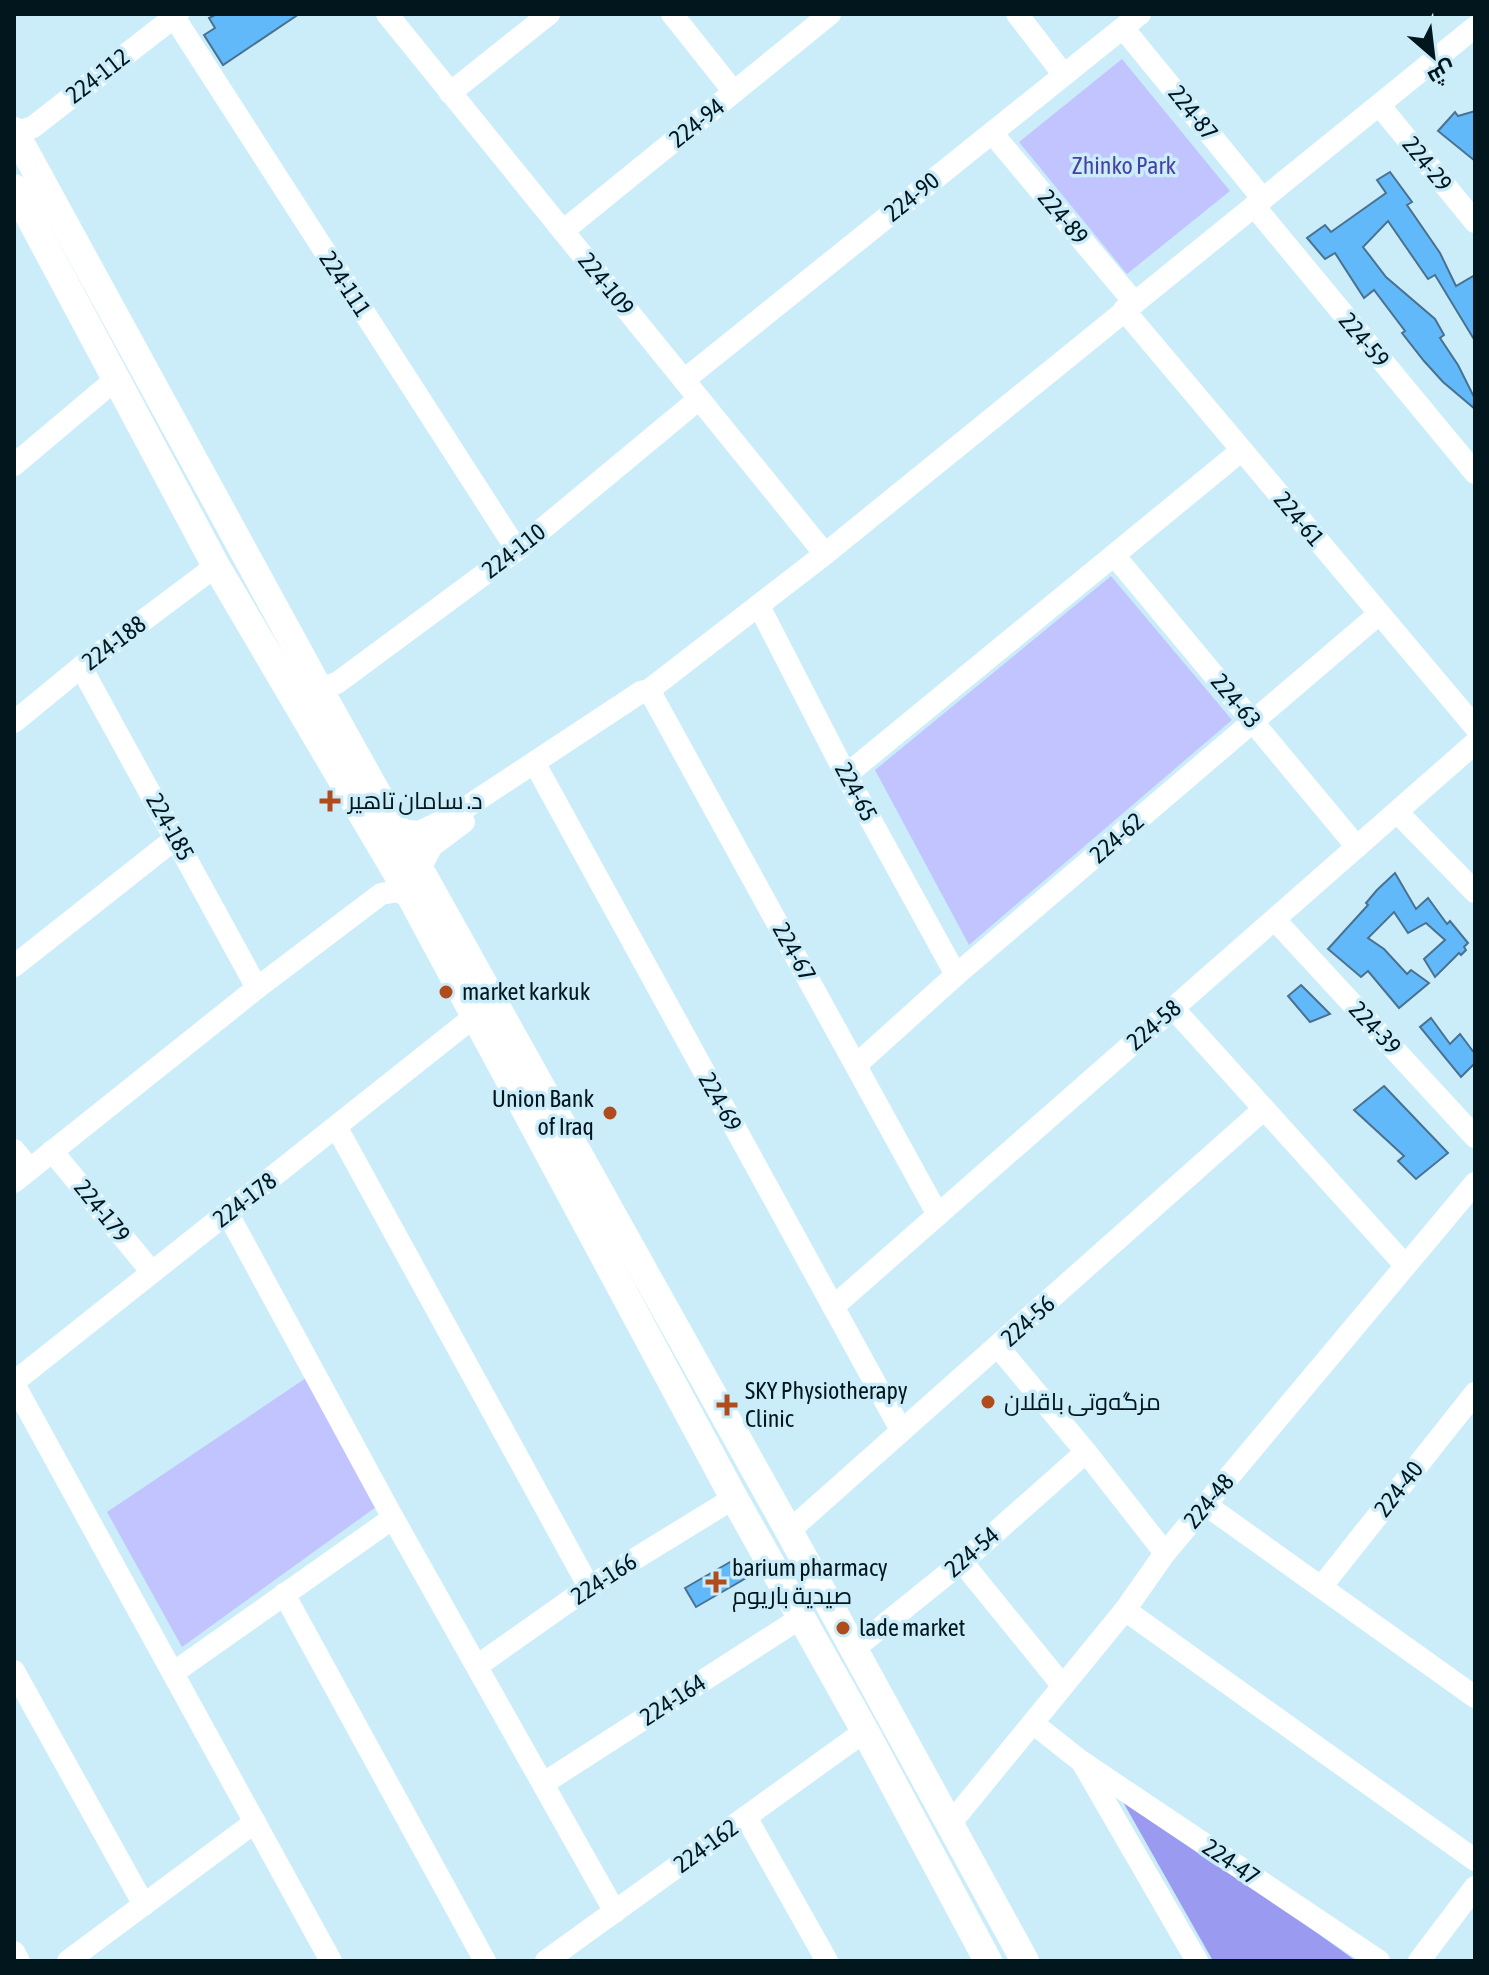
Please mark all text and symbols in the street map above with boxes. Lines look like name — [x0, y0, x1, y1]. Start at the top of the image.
north arrow — [1393, 16, 1473, 96]
street label: 224-112 — [61, 43, 135, 109]
text: ش — [1423, 55, 1461, 92]
street label: 224-87 — [1163, 80, 1224, 145]
street label: 224-94 — [664, 92, 729, 153]
street label: 224-29 — [1397, 131, 1458, 196]
park label: Zhinko Park — [1072, 152, 1177, 179]
street label: 224-90 — [879, 166, 944, 227]
street label: 224-89 — [1033, 184, 1094, 249]
street label: 224-111 — [314, 246, 376, 321]
street label: 224-109 — [573, 247, 640, 320]
street label: 224-59 — [1334, 307, 1395, 372]
street label: 224-61 — [1269, 486, 1330, 551]
street label: 224-110 — [477, 518, 551, 584]
street label: 224-188 — [77, 610, 151, 675]
street label: 224-63 — [1206, 668, 1267, 733]
street label: 224-65 — [830, 758, 883, 826]
place label: د. سامان تاهیر — [346, 787, 483, 815]
street label: 224-185 — [141, 789, 200, 865]
marker: د. سامان تاهیر — [319, 790, 341, 812]
street label: 224-62 — [1084, 807, 1149, 868]
street label: 224-67 — [768, 918, 821, 986]
place label: market karkuk — [462, 978, 591, 1005]
marker: market karkuk — [437, 983, 455, 1001]
street label: 224-58 — [1121, 994, 1186, 1055]
street label: 224-39 — [1344, 996, 1407, 1060]
street label: 224-69 — [694, 1068, 747, 1136]
place label: Union Bank of Iraq — [492, 1085, 594, 1140]
marker: Union Bank of Iraq — [601, 1104, 619, 1122]
street label: 224-178 — [208, 1167, 282, 1233]
street label: 224-179 — [69, 1174, 136, 1247]
street label: 224-56 — [995, 1290, 1060, 1352]
place label: SKY Physiotherapy Clinic — [745, 1377, 908, 1432]
place label: مزگه‌وتی باقلان — [1004, 1388, 1161, 1416]
marker: مزگه‌وتی باقلان — [979, 1393, 997, 1411]
marker: SKY Physiotherapy Clinic — [716, 1394, 738, 1416]
street label: 224-40 — [1369, 1456, 1428, 1522]
street label: 224-48 — [1178, 1468, 1239, 1533]
street label: 224-54 — [939, 1521, 1004, 1582]
street label: 224-166 — [566, 1548, 641, 1610]
place label: barium pharmacy صيدية باريوم — [732, 1554, 888, 1612]
marker: barium pharmacy صيدية باريوم — [707, 1573, 725, 1591]
place label: lade market — [859, 1614, 966, 1641]
marker: lade market — [834, 1619, 852, 1637]
street label: 224-164 — [635, 1669, 710, 1731]
street label: 224-162 — [668, 1813, 743, 1878]
street label: 224-47 — [1198, 1833, 1265, 1890]

